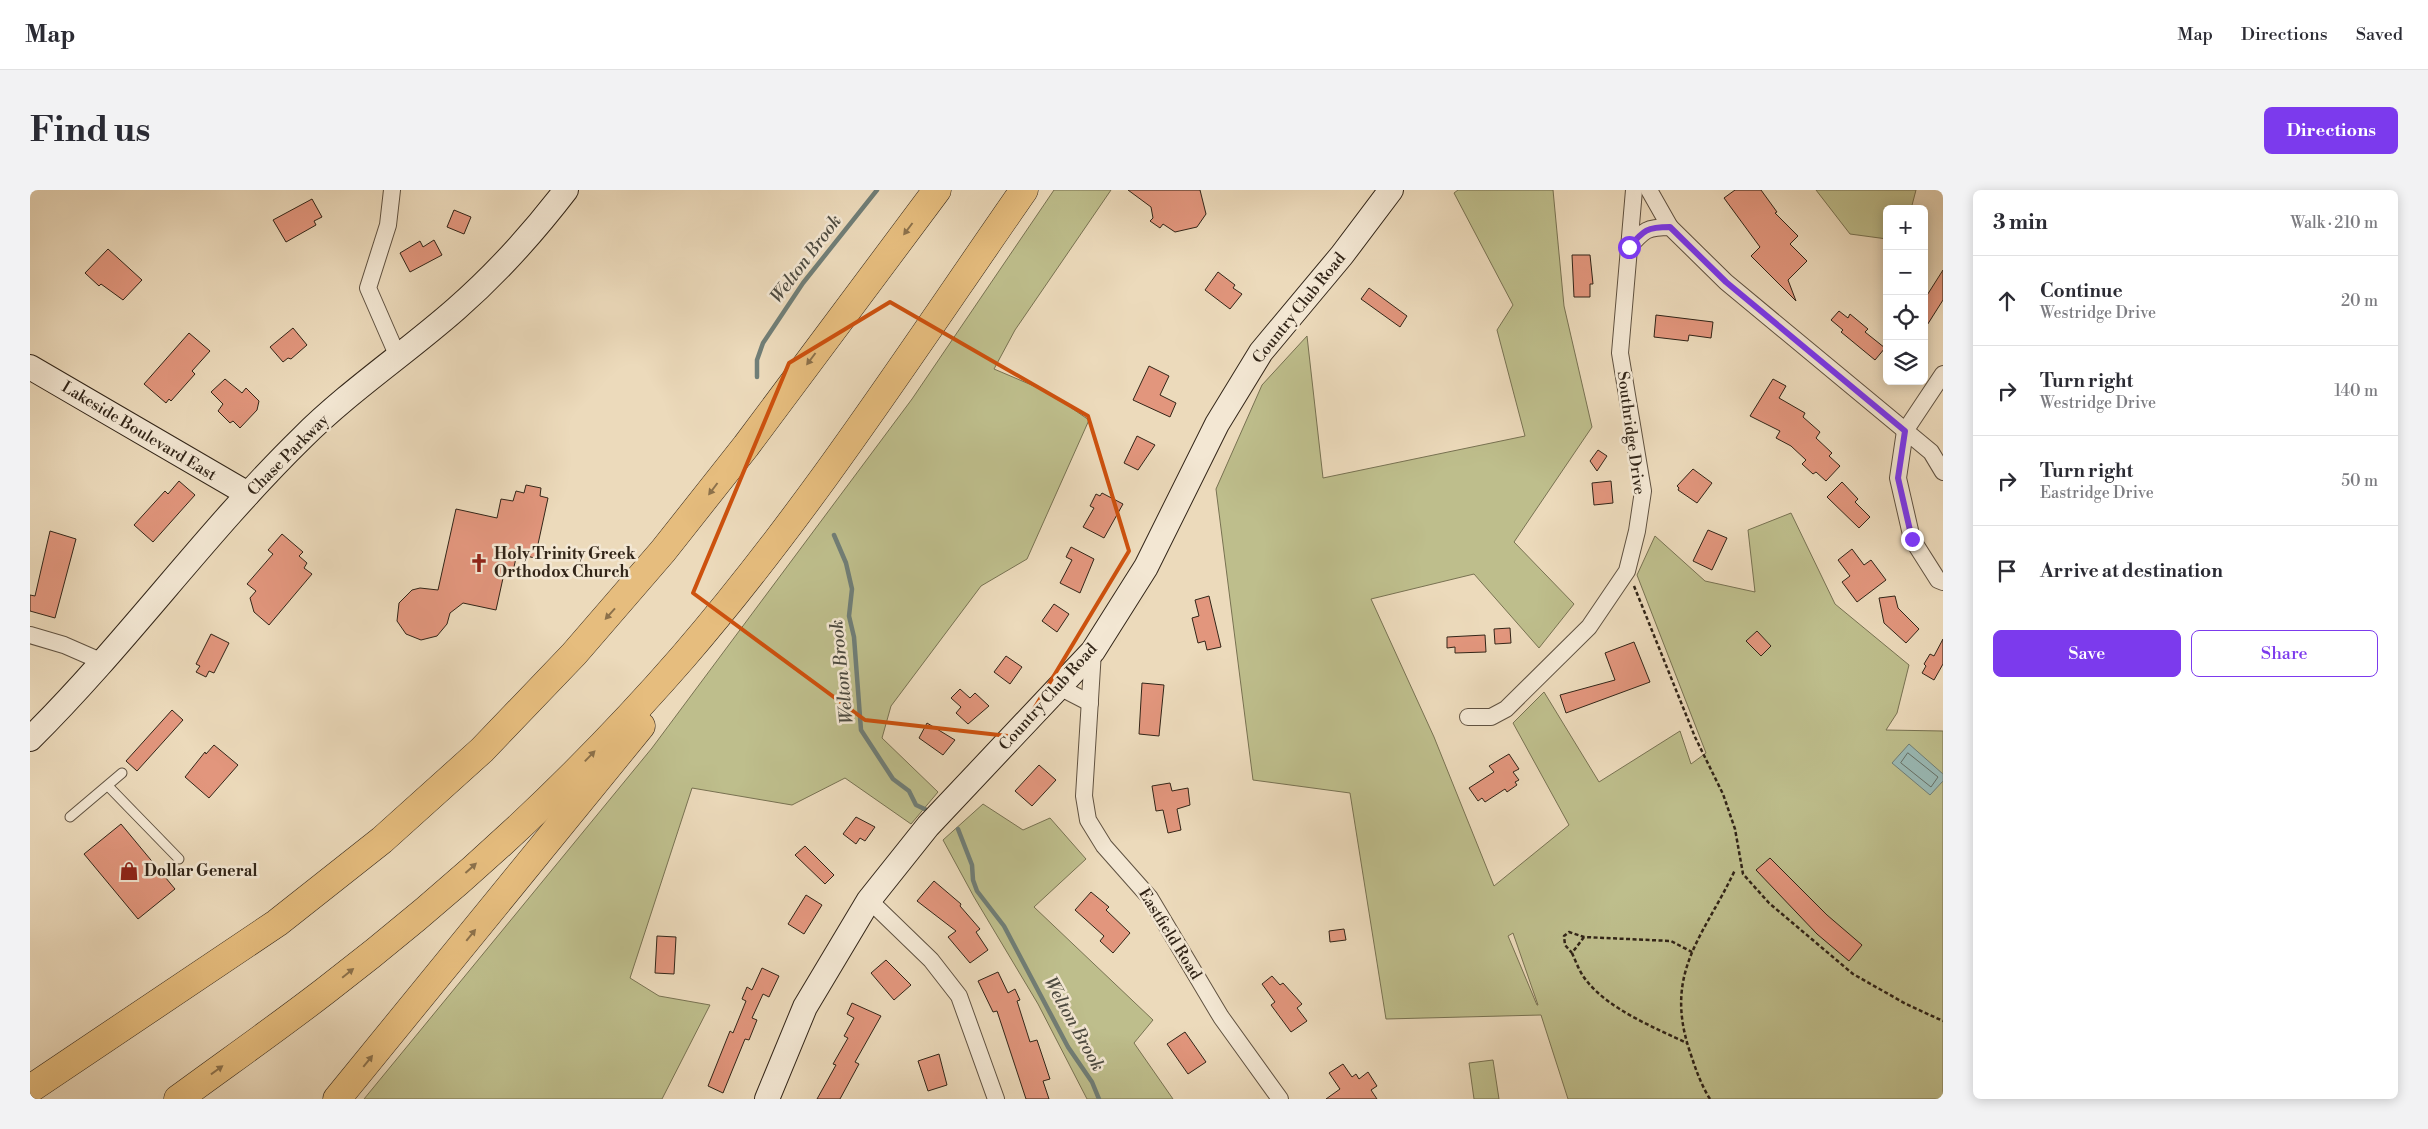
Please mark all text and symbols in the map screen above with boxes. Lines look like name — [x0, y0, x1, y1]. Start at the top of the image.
text: Map — [25, 20, 75, 50]
text: Map — [2177, 23, 2213, 46]
text: Directions — [2241, 23, 2328, 46]
text: Saved — [2356, 23, 2403, 46]
button: Directions — [2264, 107, 2398, 154]
text: Find us — [30, 109, 150, 152]
map controls — [1883, 205, 1928, 385]
button: + — [1883, 205, 1928, 250]
water label: Welton Brook — [765, 210, 847, 308]
text: 3 min — [1993, 210, 2048, 236]
text: Walk · 210 m — [2290, 213, 2378, 233]
one-way arrow — [903, 222, 913, 236]
route start — [1618, 236, 1641, 259]
street label: Country Club Road — [1248, 248, 1350, 368]
button: − — [1883, 250, 1928, 295]
text: Continue — [2040, 279, 2123, 303]
icon: ahead — [1993, 287, 2021, 315]
text: 20 m — [2341, 291, 2378, 311]
button: locate — [1883, 295, 1928, 340]
text: Westridge Drive — [2040, 303, 2156, 323]
button: layers — [1883, 340, 1928, 385]
one-way arrow — [805, 352, 816, 365]
text: Turn right — [2040, 369, 2133, 393]
street label: Southridge Drive — [1612, 370, 1650, 496]
street label: Lakeside Boulevard East — [58, 377, 220, 485]
icon: right — [1993, 377, 2021, 405]
text: 140 m — [2334, 381, 2378, 401]
text: Westridge Drive — [2040, 393, 2156, 413]
street label: Chase Parkway — [243, 410, 333, 500]
text: Turn right — [2040, 459, 2133, 483]
icon: right — [1993, 467, 2021, 495]
text: 50 m — [2341, 471, 2378, 491]
one-way arrow — [707, 482, 718, 495]
text: Eastridge Drive — [2040, 483, 2154, 503]
route end — [1901, 528, 1924, 551]
place label: Holy Trinity Greek Orthodox Church — [494, 544, 637, 582]
church icon: Holy Trinity Greek Orthodox Church — [468, 552, 490, 574]
icon: arrive — [1993, 557, 2021, 585]
text: Arrive at destination — [2040, 559, 2223, 583]
one-way arrow — [604, 608, 615, 621]
water label: Welton Brook — [825, 619, 859, 725]
button: Save — [1993, 630, 2181, 677]
button: Share — [2191, 630, 2378, 677]
street label: Country Club Road — [995, 639, 1101, 755]
one-way arrow — [584, 751, 596, 763]
shop icon: Dollar General — [118, 860, 140, 882]
place label: Dollar General — [144, 861, 258, 881]
one-way arrow — [465, 862, 477, 874]
street label: Eastfield Road — [1134, 885, 1206, 983]
one-way arrow — [465, 929, 476, 942]
one-way arrow — [341, 968, 354, 979]
water label: Welton Brook — [1039, 973, 1109, 1075]
one-way arrow — [362, 1055, 373, 1068]
one-way arrow — [211, 1065, 224, 1075]

